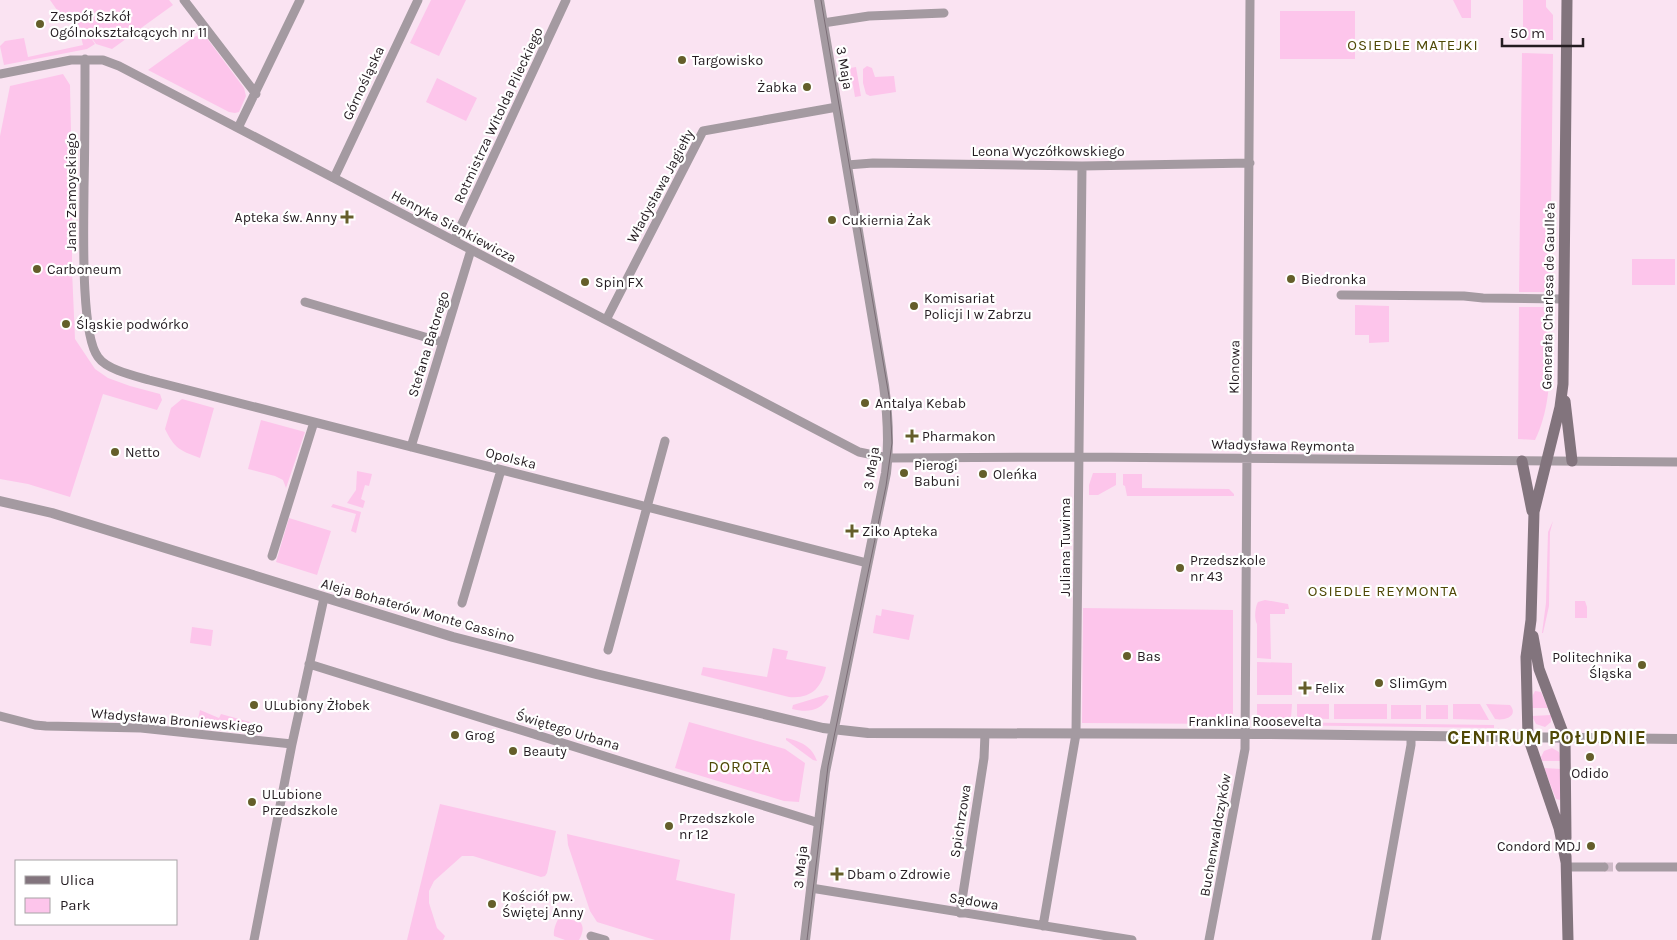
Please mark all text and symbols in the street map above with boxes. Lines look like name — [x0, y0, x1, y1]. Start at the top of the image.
place label: Zespół Szkół Ogólnokształcących nr 11 — [50, 8, 207, 41]
scale bar — [1502, 15, 1583, 47]
marker: Zespół Szkół Ogólnokształcących nr 11 — [34, 18, 46, 30]
text: 50 m — [1510, 24, 1545, 42]
street label: Rotmistrza Witolda Pileckiego — [450, 25, 547, 206]
district label: OSIEDLE MATEJKI — [1347, 36, 1479, 54]
street label: Górnośląska — [339, 43, 388, 123]
street label: 3 Maja — [832, 45, 857, 91]
place label: Targowisko — [692, 52, 763, 69]
marker: Targowisko — [676, 54, 688, 66]
place label: Żabka — [757, 79, 797, 96]
marker: Żabka — [801, 81, 813, 93]
street label: Władysława Jagiełły — [623, 126, 698, 246]
street label: Jana Zamoyskiego — [63, 133, 80, 251]
street label: Leona Wyczółkowskiego — [971, 143, 1125, 160]
street label: Henryka Sienkiewicza — [388, 186, 519, 267]
street label: Generała Charlesa de Gaulle'a — [1538, 202, 1559, 390]
place label: Apteka św. Anny — [235, 209, 337, 226]
marker: Apteka św. Anny — [341, 211, 353, 223]
place label: Cukiernia Żak — [842, 212, 931, 229]
marker: Cukiernia Żak — [826, 214, 838, 226]
place label: Carboneum — [47, 261, 122, 278]
marker: Carboneum — [31, 263, 43, 275]
place label: Biedronka — [1301, 271, 1366, 288]
marker: Biedronka — [1285, 273, 1297, 285]
place label: Spin FX — [595, 274, 644, 291]
marker: Spin FX — [579, 276, 591, 288]
street label: Stefana Batorego — [404, 289, 453, 399]
place label: Komisariat Policji I w Zabrzu — [924, 290, 1032, 323]
marker: Komisariat Policji I w Zabrzu — [908, 300, 920, 312]
place label: Śląskie podwórko — [76, 316, 189, 333]
marker: Śląskie podwórko — [60, 318, 72, 330]
street label: Klonowa — [1226, 340, 1243, 394]
place label: Antalya Kebab — [875, 395, 966, 412]
marker: Antalya Kebab — [859, 397, 871, 409]
place label: Pharmakon — [922, 428, 996, 445]
marker: Pharmakon — [906, 430, 918, 442]
street label: Władysława Reymonta — [1211, 436, 1355, 455]
place label: Netto — [125, 444, 160, 461]
street label: Opolska — [484, 444, 538, 473]
street label: 3 Maja — [860, 445, 883, 491]
marker: Netto — [109, 446, 121, 458]
place label: Pierogi Babuni — [914, 457, 960, 490]
place label: Oleńka — [993, 466, 1037, 483]
marker: Pierogi Babuni — [898, 467, 910, 479]
marker: Oleńka — [977, 468, 989, 480]
street label: Juliana Tuwima — [1057, 497, 1074, 597]
place label: Ziko Apteka — [862, 523, 938, 540]
marker: Ziko Apteka — [846, 525, 858, 537]
place label: Przedszkole nr 43 — [1190, 552, 1266, 585]
marker: Przedszkole nr 43 — [1174, 562, 1186, 574]
street label: Aleja Bohaterów Monte Cassino — [319, 575, 517, 646]
district label: OSIEDLE REYMONTA — [1308, 582, 1458, 600]
place label: Bas — [1137, 648, 1161, 665]
place label: Politechnika Śląska — [1552, 649, 1632, 682]
marker: Bas — [1121, 650, 1133, 662]
marker: Politechnika Śląska — [1636, 659, 1648, 671]
place label: SlimGym — [1389, 675, 1447, 692]
marker: SlimGym — [1373, 677, 1385, 689]
place label: Felix — [1315, 680, 1344, 697]
marker: Felix — [1299, 682, 1311, 694]
place label: ULubiony Żłobek — [264, 697, 370, 714]
marker: ULubiony Żłobek — [248, 699, 260, 711]
street label: Władysława Broniewskiego — [90, 705, 264, 736]
street label: Świętego Urbana — [514, 707, 622, 754]
street label: Franklina Roosevelta — [1188, 713, 1322, 730]
place label: Grog — [465, 727, 495, 744]
district label: CENTRUM POŁUDNIE — [1447, 727, 1647, 749]
marker: Grog — [449, 729, 461, 741]
place label: Beauty — [523, 743, 567, 760]
marker: Beauty — [507, 745, 519, 757]
marker: Odido — [1584, 751, 1596, 763]
district label: DOROTA — [708, 757, 772, 776]
place label: Odido — [1571, 765, 1609, 782]
street label: Buchenwaldczyków — [1196, 772, 1235, 898]
street label: Spichrzowa — [946, 783, 975, 859]
place label: ULubione Przedszkole — [262, 786, 338, 819]
marker: ULubione Przedszkole — [246, 796, 258, 808]
place label: Przedszkole nr 12 — [679, 810, 755, 843]
marker: Przedszkole nr 12 — [663, 820, 675, 832]
place label: Condord MDJ — [1497, 838, 1581, 855]
marker: Condord MDJ — [1585, 840, 1597, 852]
street label: 3 Maja — [790, 845, 811, 889]
legend — [15, 860, 178, 925]
place label: Dbam o Zdrowie — [847, 866, 950, 883]
marker: Dbam o Zdrowie — [831, 868, 843, 880]
text: Ulica — [60, 871, 94, 889]
place label: Kościół pw. Świętej Anny — [502, 888, 584, 921]
street label: Sądowa — [948, 889, 1000, 914]
text: Park — [60, 896, 90, 914]
marker: Kościół pw. Świętej Anny — [486, 898, 498, 910]

